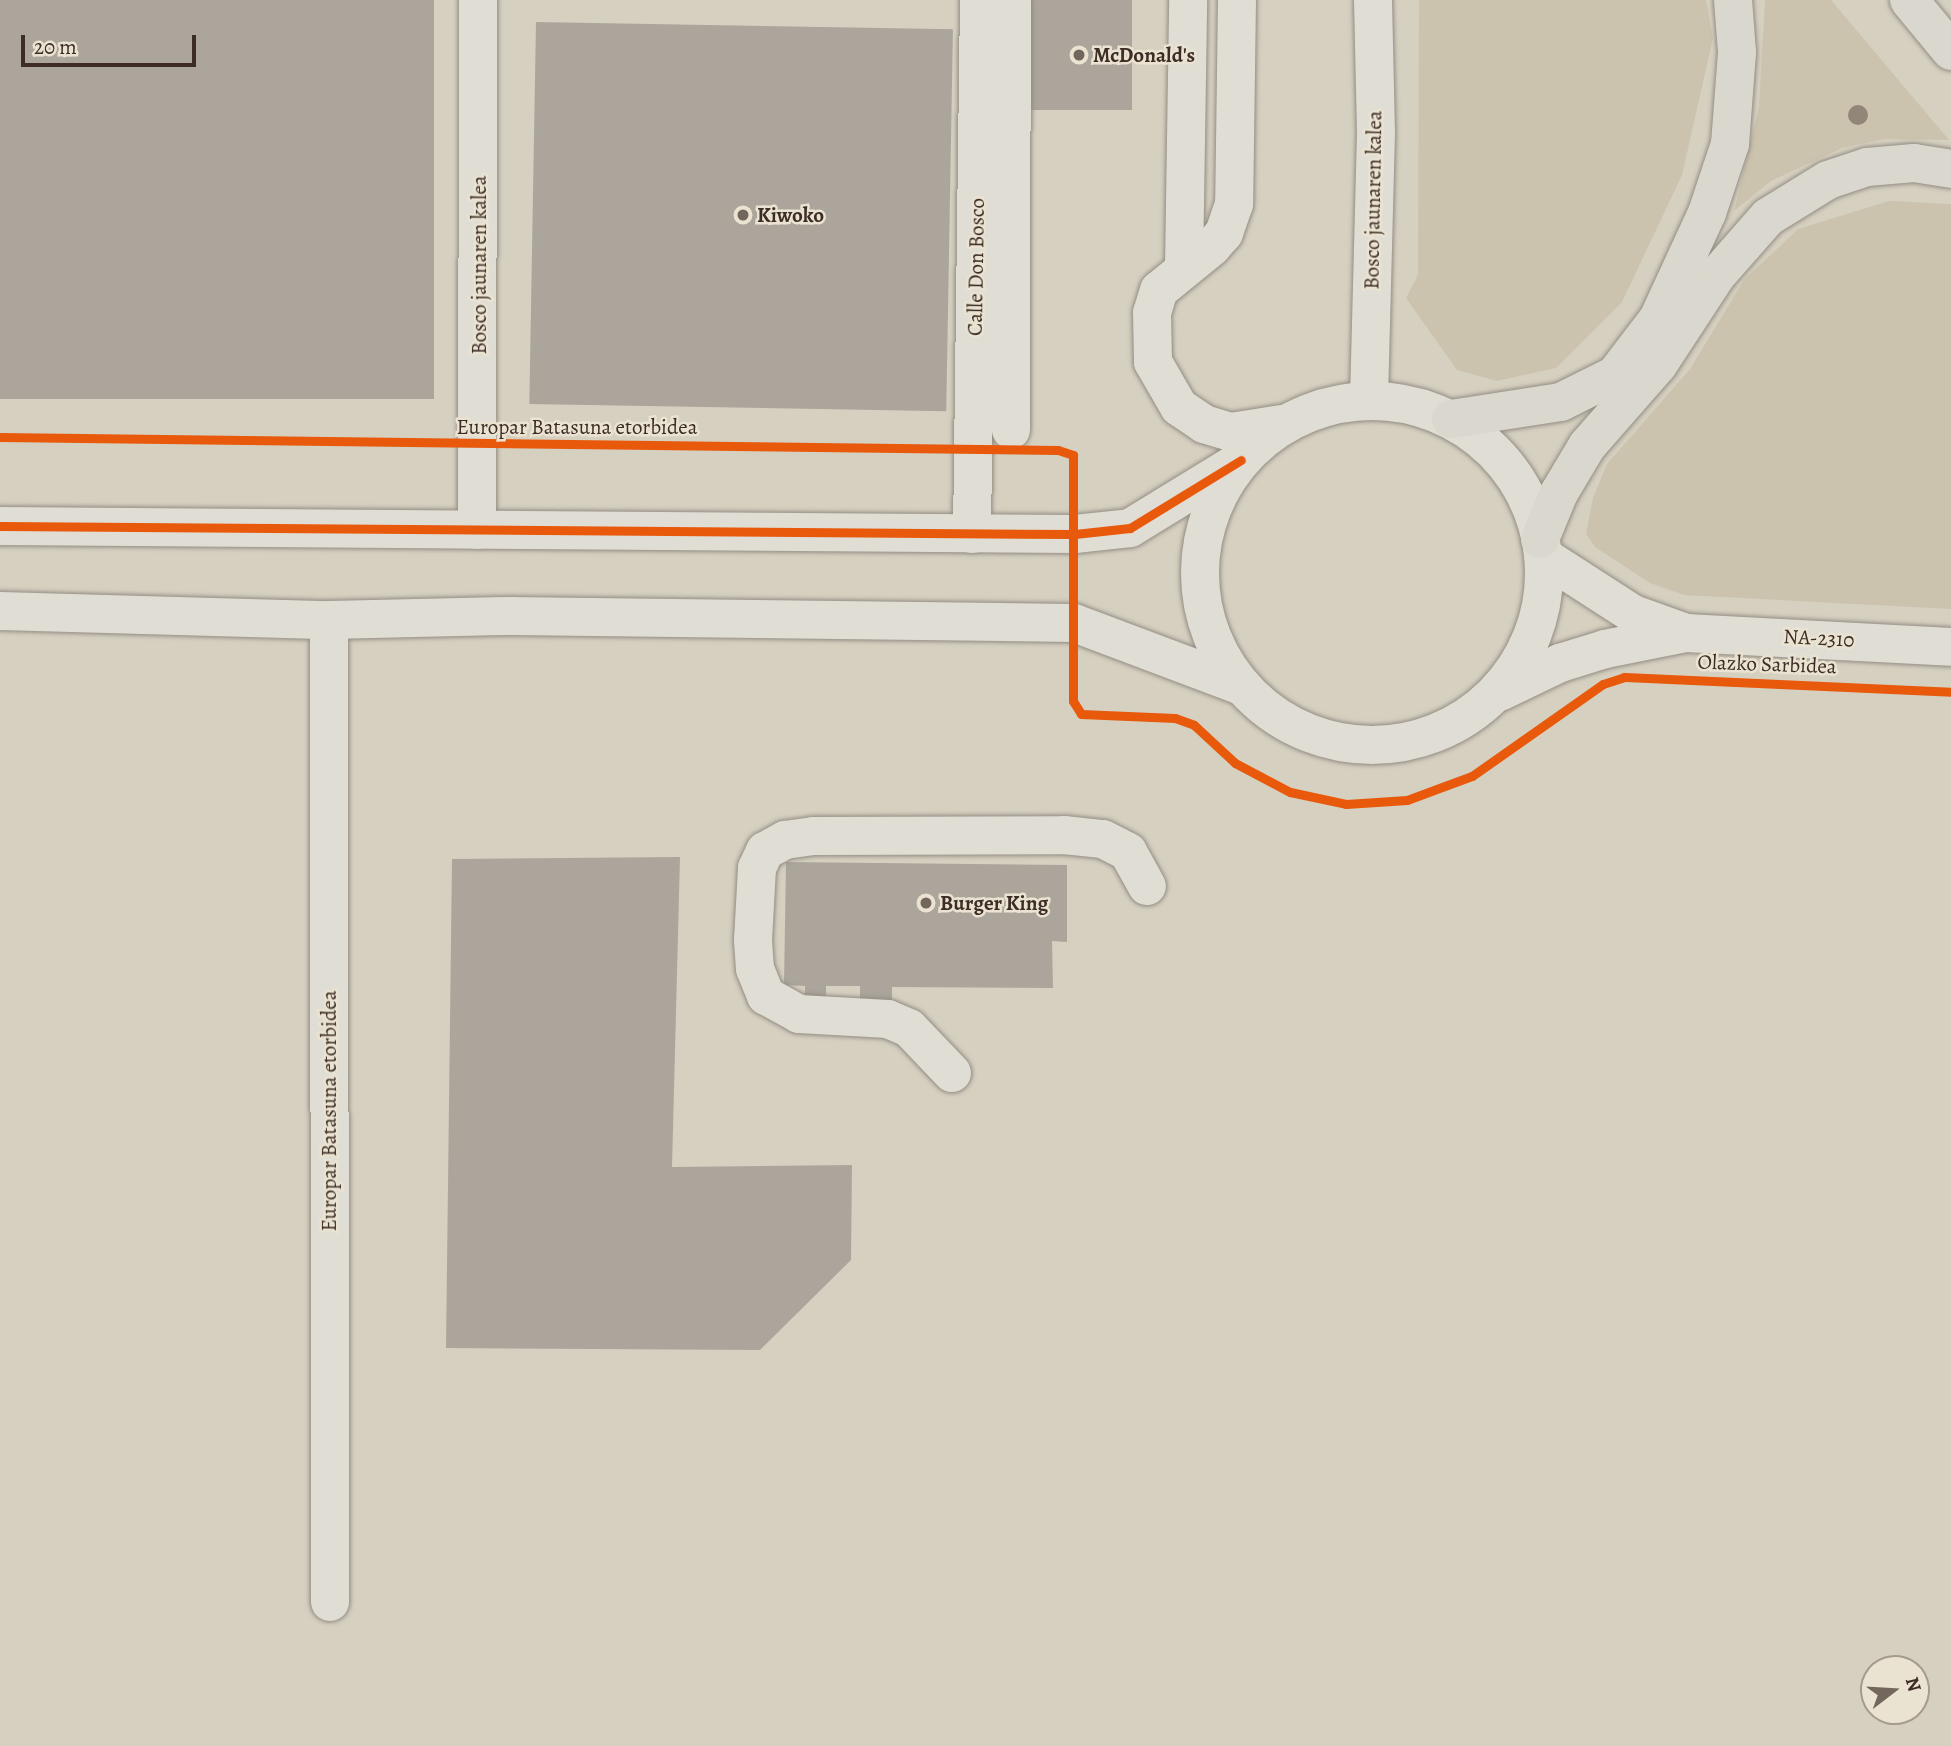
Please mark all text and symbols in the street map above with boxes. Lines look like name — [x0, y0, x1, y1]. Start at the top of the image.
scale bar — [24, 21, 200, 65]
text: 20 m — [34, 33, 77, 61]
place label: McDonald's — [1093, 42, 1195, 68]
marker: McDonald's — [1071, 47, 1087, 63]
street label: Bosco jaunaren kalea — [1359, 110, 1387, 290]
street label: Bosco jaunaren kalea — [466, 175, 492, 355]
street label: Calle Don Bosco — [962, 198, 990, 336]
place label: Kiwoko — [757, 202, 824, 228]
marker: Kiwoko — [735, 207, 751, 223]
street label: Europar Batasuna etorbidea — [457, 414, 697, 440]
street label: NA-2310 — [1783, 624, 1855, 652]
street label: Olazko Sarbidea — [1697, 649, 1837, 679]
place label: Burger King — [940, 890, 1048, 916]
marker: Burger King — [918, 895, 934, 911]
street label: Europar Batasuna etorbidea — [316, 991, 342, 1231]
north arrow — [1860, 1655, 1930, 1725]
text: N — [1899, 1674, 1928, 1695]

